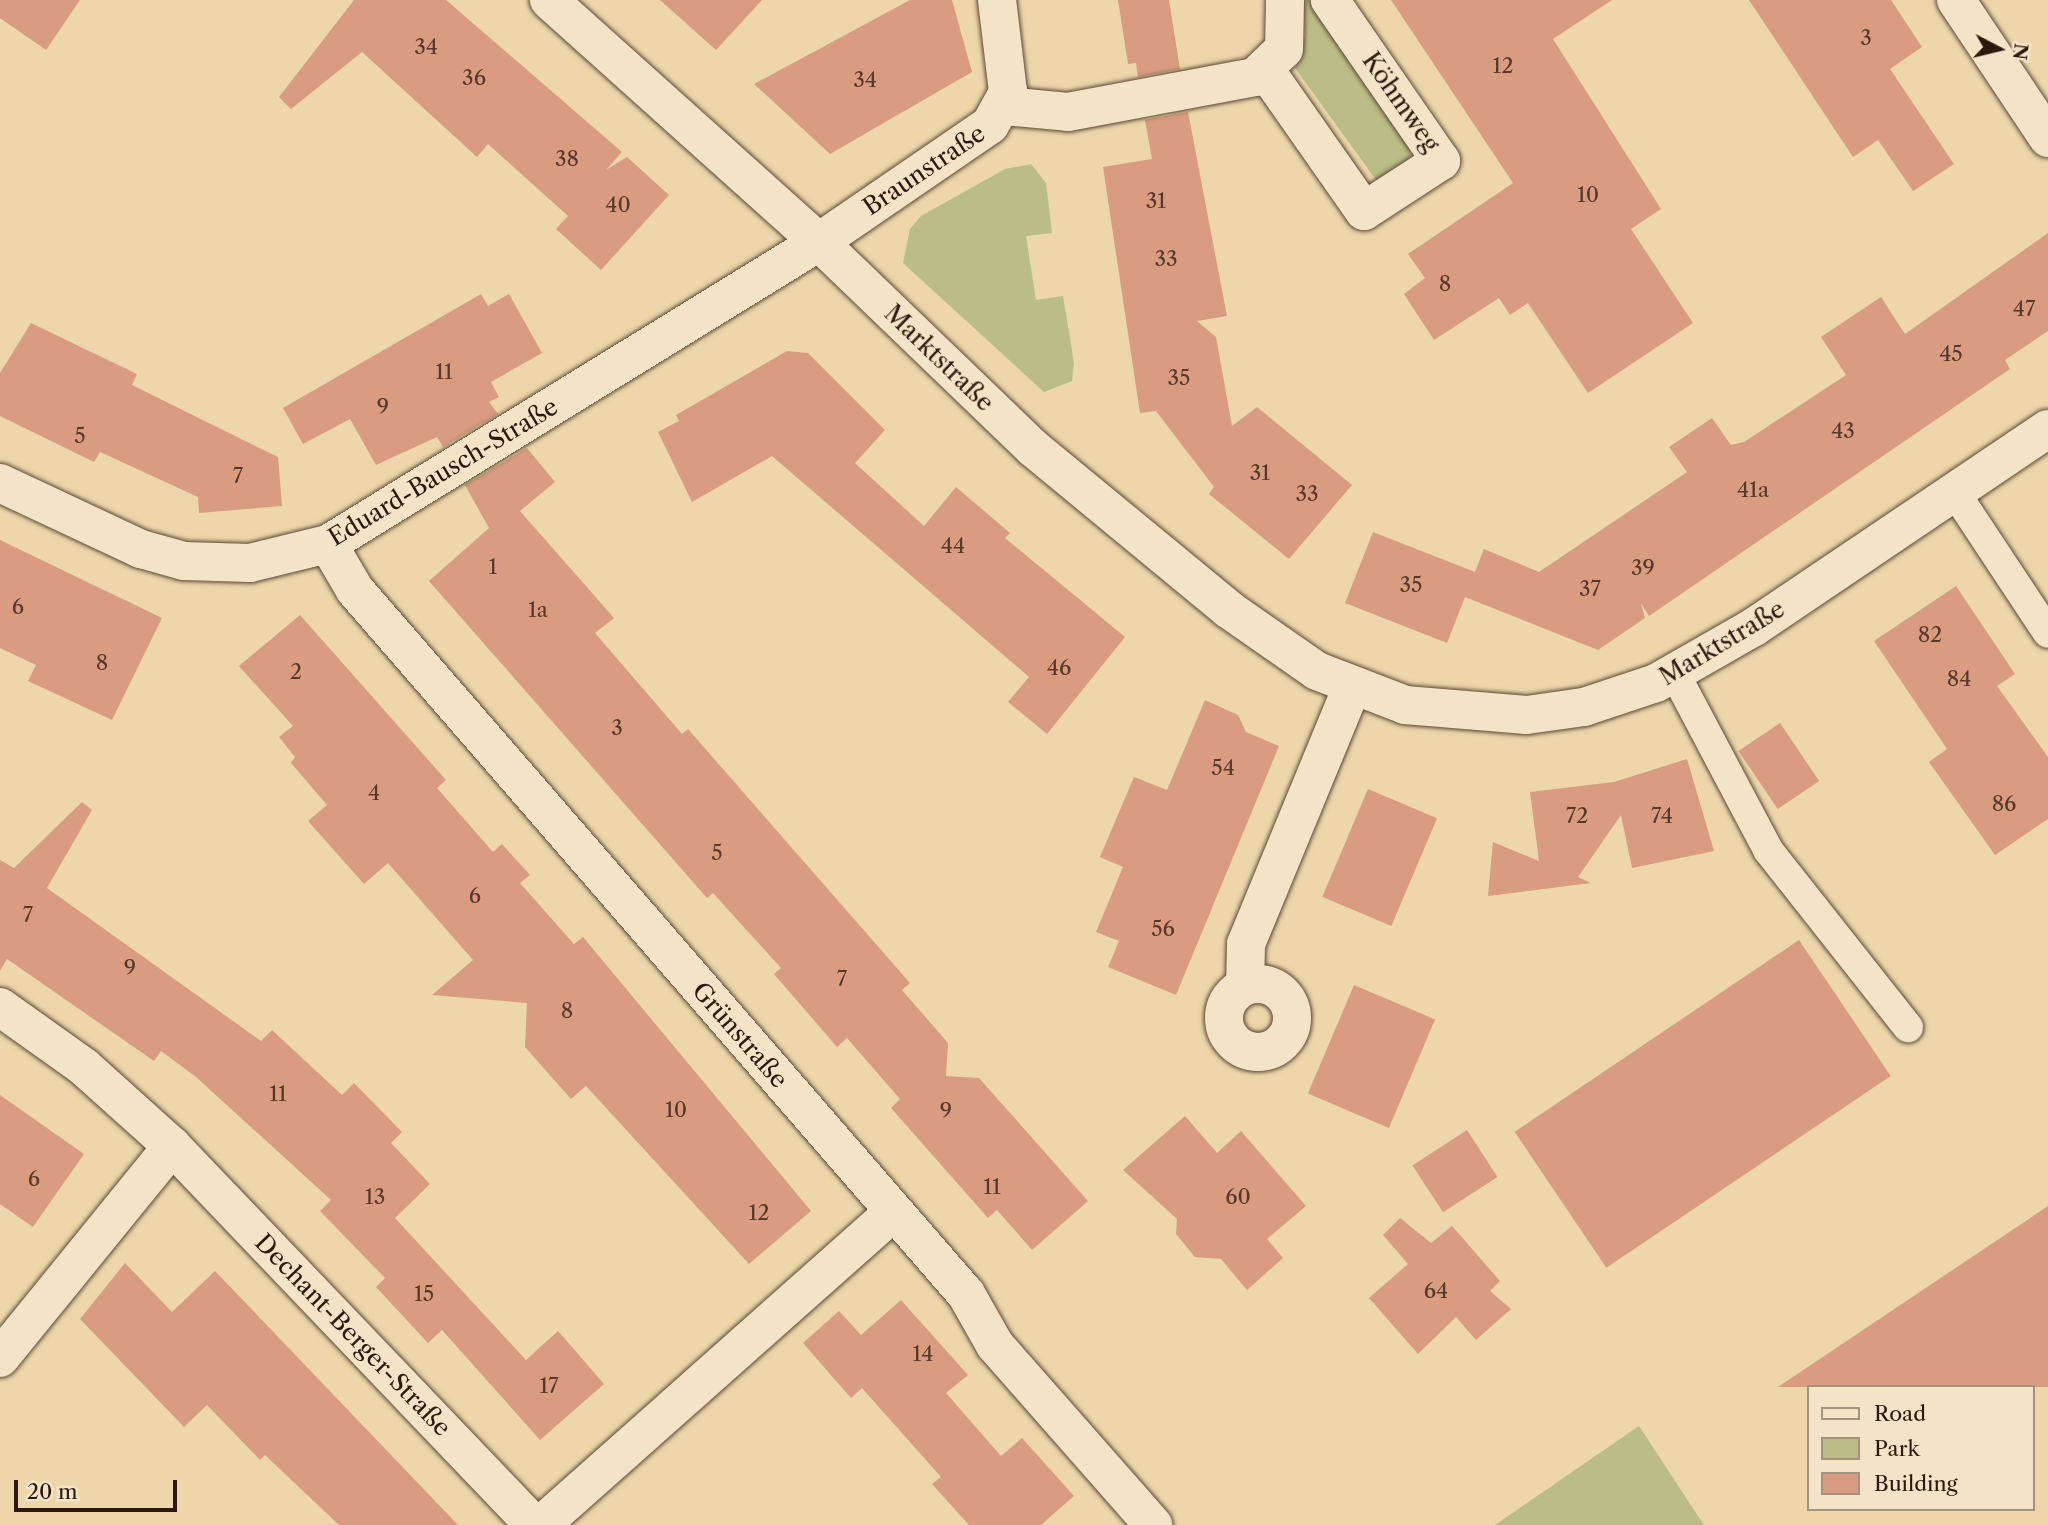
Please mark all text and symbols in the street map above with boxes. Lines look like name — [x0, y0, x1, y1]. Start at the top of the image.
north arrow — [1964, 14, 2034, 84]
house number: 3 — [1860, 25, 1872, 51]
house number: 34 — [414, 34, 438, 60]
text: N — [2008, 42, 2033, 61]
street label: Köhmweg — [1356, 47, 1446, 157]
house number: 12 — [1493, 53, 1513, 79]
house number: 36 — [462, 65, 486, 91]
house number: 34 — [853, 67, 877, 93]
street label: Braunstraße — [858, 119, 990, 221]
house number: 38 — [555, 146, 579, 172]
house number: 10 — [1577, 182, 1599, 208]
house number: 31 — [1146, 188, 1166, 214]
house number: 40 — [605, 192, 631, 218]
house number: 33 — [1154, 246, 1178, 272]
house number: 8 — [1439, 271, 1451, 297]
house number: 47 — [2013, 296, 2035, 322]
street label: Marktstraße — [878, 299, 1000, 417]
house number: 45 — [1939, 341, 1963, 367]
house number: 11 — [435, 359, 453, 385]
house number: 35 — [1168, 365, 1190, 391]
street label: Eduard-Bausch-Straße — [323, 392, 563, 552]
house number: 9 — [377, 394, 389, 420]
house number: 43 — [1831, 418, 1855, 444]
house number: 5 — [74, 423, 86, 449]
house number: 31 — [1250, 460, 1270, 486]
house number: 7 — [233, 463, 243, 489]
house number: 41a — [1737, 477, 1769, 503]
house number: 33 — [1295, 481, 1319, 507]
house number: 44 — [941, 533, 965, 559]
house number: 1 — [489, 554, 497, 580]
house number: 39 — [1631, 555, 1655, 581]
house number: 35 — [1400, 572, 1422, 598]
house number: 37 — [1579, 576, 1601, 602]
house number: 6 — [12, 594, 24, 620]
street label: Marktstraße — [1654, 594, 1790, 692]
house number: 1a — [528, 597, 548, 623]
house number: 82 — [1918, 622, 1942, 648]
house number: 8 — [96, 650, 108, 676]
house number: 46 — [1047, 655, 1071, 681]
house number: 2 — [290, 659, 302, 685]
house number: 84 — [1947, 666, 1971, 692]
house number: 3 — [611, 715, 623, 741]
house number: 54 — [1211, 755, 1235, 781]
house number: 4 — [368, 780, 380, 806]
house number: 86 — [1992, 791, 2016, 817]
house number: 72 — [1566, 803, 1588, 829]
house number: 74 — [1651, 803, 1673, 829]
house number: 5 — [711, 840, 723, 866]
house number: 6 — [469, 883, 481, 909]
house number: 7 — [23, 902, 33, 928]
house number: 56 — [1151, 916, 1175, 942]
house number: 9 — [124, 955, 136, 981]
house number: 7 — [837, 966, 847, 992]
street label: Grünstraße — [686, 976, 794, 1094]
house number: 8 — [561, 998, 573, 1024]
house number: 11 — [269, 1081, 287, 1107]
house number: 10 — [665, 1097, 687, 1123]
house number: 9 — [940, 1098, 952, 1124]
house number: 6 — [28, 1166, 40, 1192]
house number: 11 — [983, 1174, 1001, 1200]
house number: 13 — [365, 1184, 385, 1210]
house number: 60 — [1225, 1184, 1251, 1210]
house number: 12 — [749, 1200, 769, 1226]
street label: Dechant-Berger-Straße — [249, 1228, 457, 1442]
house number: 64 — [1424, 1278, 1448, 1304]
house number: 15 — [414, 1281, 434, 1307]
house number: 14 — [913, 1341, 933, 1367]
house number: 17 — [539, 1373, 559, 1399]
legend — [1806, 1385, 2034, 1511]
text: Road — [1874, 1401, 1926, 1426]
text: Park — [1874, 1436, 1920, 1461]
scale bar — [18, 1466, 180, 1510]
text: Building — [1874, 1471, 1958, 1496]
text: 20 m — [27, 1479, 78, 1504]

